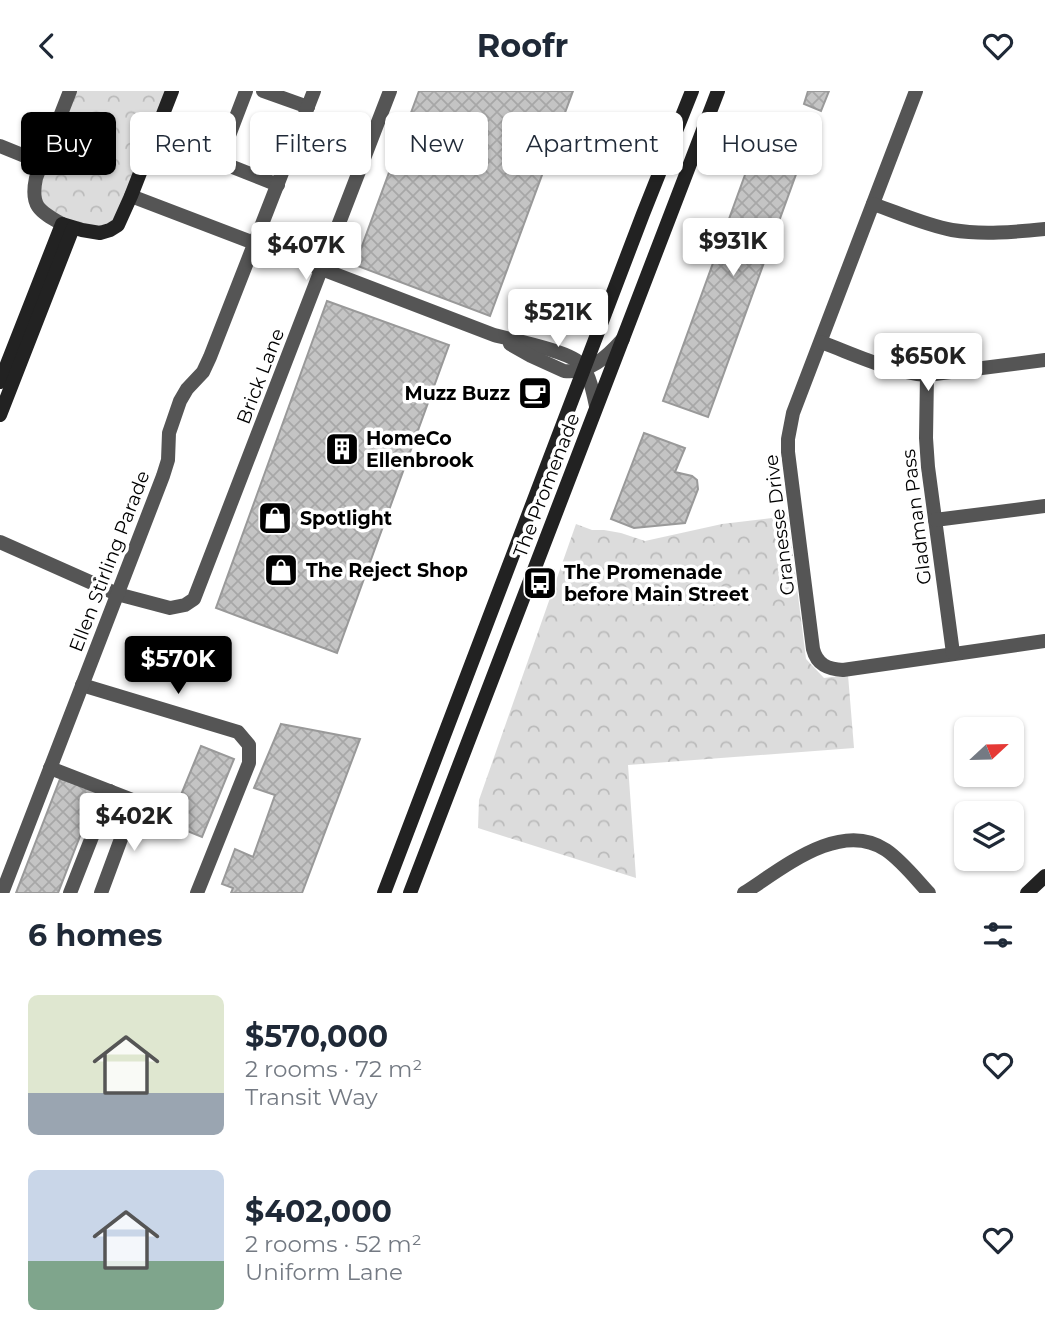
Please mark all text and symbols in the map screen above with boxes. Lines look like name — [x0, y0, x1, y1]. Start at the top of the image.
text: Roofr — [477, 26, 568, 65]
icon: back — [28, 27, 66, 65]
icon: heart — [979, 27, 1017, 65]
chip: Buy — [21, 112, 116, 175]
chip: Rent — [130, 112, 236, 175]
chip: Filters — [250, 112, 371, 175]
chip: New — [385, 112, 488, 175]
chip: Apartment — [502, 112, 683, 175]
chip: House — [697, 112, 822, 175]
pin: $931K — [684, 219, 782, 278]
pin: $407K — [257, 223, 355, 282]
text: $931K — [699, 227, 767, 255]
text: $407K — [267, 231, 345, 259]
pin: $521K — [509, 289, 607, 349]
text: $521K — [524, 298, 592, 326]
street label: Brick Lane — [232, 325, 289, 427]
pin: $650K — [879, 334, 977, 393]
text: $650K — [890, 342, 966, 370]
cafe icon: Muzz Buzz — [516, 374, 554, 412]
place label: Muzz Buzz — [405, 382, 510, 405]
street label: The Promenade — [508, 410, 585, 561]
place label: HomeCo Ellenbrook — [366, 427, 474, 472]
building icon: HomeCo Ellenbrook — [323, 430, 361, 468]
street label: Gladman Pass — [897, 448, 936, 586]
street label: Granesse Drive — [759, 453, 800, 597]
street label: Ellen Stirling Parade — [64, 467, 155, 655]
shop icon: Spotlight — [256, 499, 294, 537]
place label: Spotlight — [300, 507, 392, 530]
shop icon: The Reject Shop — [262, 551, 300, 589]
place label: The Reject Shop — [306, 559, 468, 582]
place label: The Promenade before Main Street — [564, 561, 749, 606]
bus stop icon: The Promenade before Main Street — [521, 564, 559, 602]
pin: $570K — [129, 637, 227, 696]
text: $570K — [141, 645, 215, 673]
north arrow — [954, 717, 1024, 787]
map controls — [954, 717, 1024, 871]
pin: $402K — [85, 793, 183, 853]
button: layers — [954, 801, 1024, 871]
text: $402K — [96, 802, 172, 830]
icon: filters — [979, 916, 1017, 954]
text: 6 homes — [28, 917, 163, 954]
text: $570,000 — [245, 1018, 388, 1055]
icon: home — [84, 1023, 168, 1107]
icon: heart — [979, 1046, 1017, 1084]
text: 2 rooms · 72 m² — [245, 1055, 422, 1083]
text: Transit Way — [245, 1083, 378, 1111]
text: $402,000 — [245, 1193, 392, 1230]
icon: home — [84, 1198, 168, 1282]
icon: heart — [979, 1221, 1017, 1259]
text: 2 rooms · 52 m² — [245, 1230, 422, 1258]
text: Uniform Lane — [245, 1258, 403, 1286]

